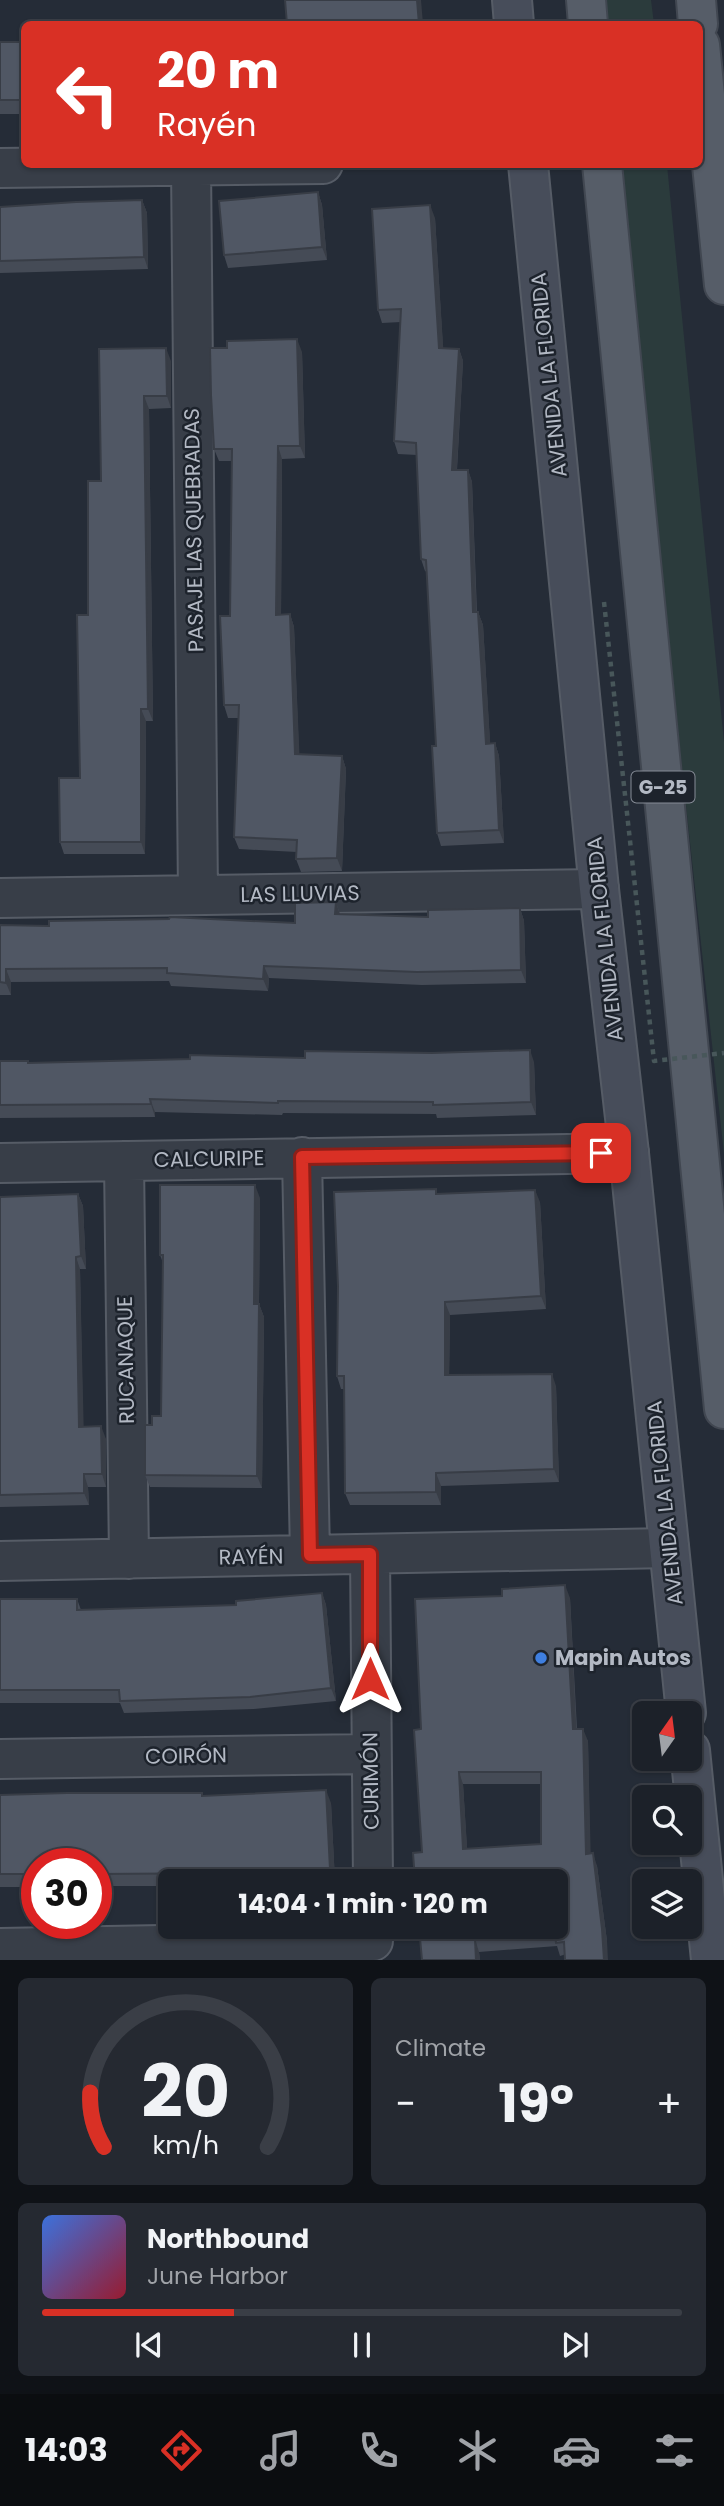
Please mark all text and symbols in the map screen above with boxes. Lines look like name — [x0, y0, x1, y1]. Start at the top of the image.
text: 20 m — [157, 37, 279, 105]
icon: left — [42, 49, 133, 140]
text: Rayén — [157, 102, 256, 147]
street label: AVENIDA LA FLORIDA — [523, 271, 574, 479]
street label: PASAJE LAS QUEBRADAS — [177, 408, 210, 652]
road number: G-25 — [632, 772, 694, 802]
street label: AVENIDA LA FLORIDA — [579, 835, 630, 1043]
street label: LAS LLUVIAS — [240, 878, 360, 909]
pin — [571, 1123, 631, 1183]
icon: arrive — [582, 1134, 620, 1172]
street label: CALCURIPE — [153, 1143, 265, 1174]
street label: RUCANAQUE — [110, 1296, 141, 1424]
street label: AVENIDA LA FLORIDA — [639, 1399, 690, 1607]
street label: RAYÉN — [218, 1541, 284, 1572]
position arrow — [333, 1642, 407, 1716]
place label: Mapin Autos — [555, 1643, 691, 1672]
marker: Mapin Autos — [533, 1650, 549, 1666]
north arrow — [632, 1701, 702, 1771]
map controls — [632, 1701, 702, 1939]
street label: CURIMÓN — [355, 1732, 386, 1830]
street label: COIRÓN — [145, 1740, 227, 1771]
button: search — [632, 1785, 702, 1855]
speed limit sign: 30 — [21, 1848, 112, 1939]
button: layers — [632, 1869, 702, 1939]
text: 14:04 · 1 min · 120 m — [238, 1886, 488, 1922]
text: Climate — [395, 2032, 486, 2064]
text: 20 — [141, 2042, 230, 2143]
text: 19° — [498, 2067, 574, 2140]
text: − — [395, 2077, 416, 2130]
text: + — [656, 2077, 682, 2130]
text: km/h — [152, 2128, 219, 2163]
text: Northbound — [147, 2221, 309, 2257]
text: June Harbor — [147, 2260, 288, 2292]
icon: previous — [130, 2326, 168, 2364]
icon: pause — [343, 2326, 381, 2364]
icon: next — [556, 2326, 594, 2364]
icon: directions — [157, 2426, 206, 2475]
icon: music — [256, 2426, 305, 2475]
icon: phone — [354, 2426, 403, 2475]
icon: climate — [453, 2426, 502, 2475]
icon: car — [552, 2426, 601, 2475]
icon: filters — [650, 2426, 699, 2475]
text: 14:03 — [25, 2427, 108, 2472]

